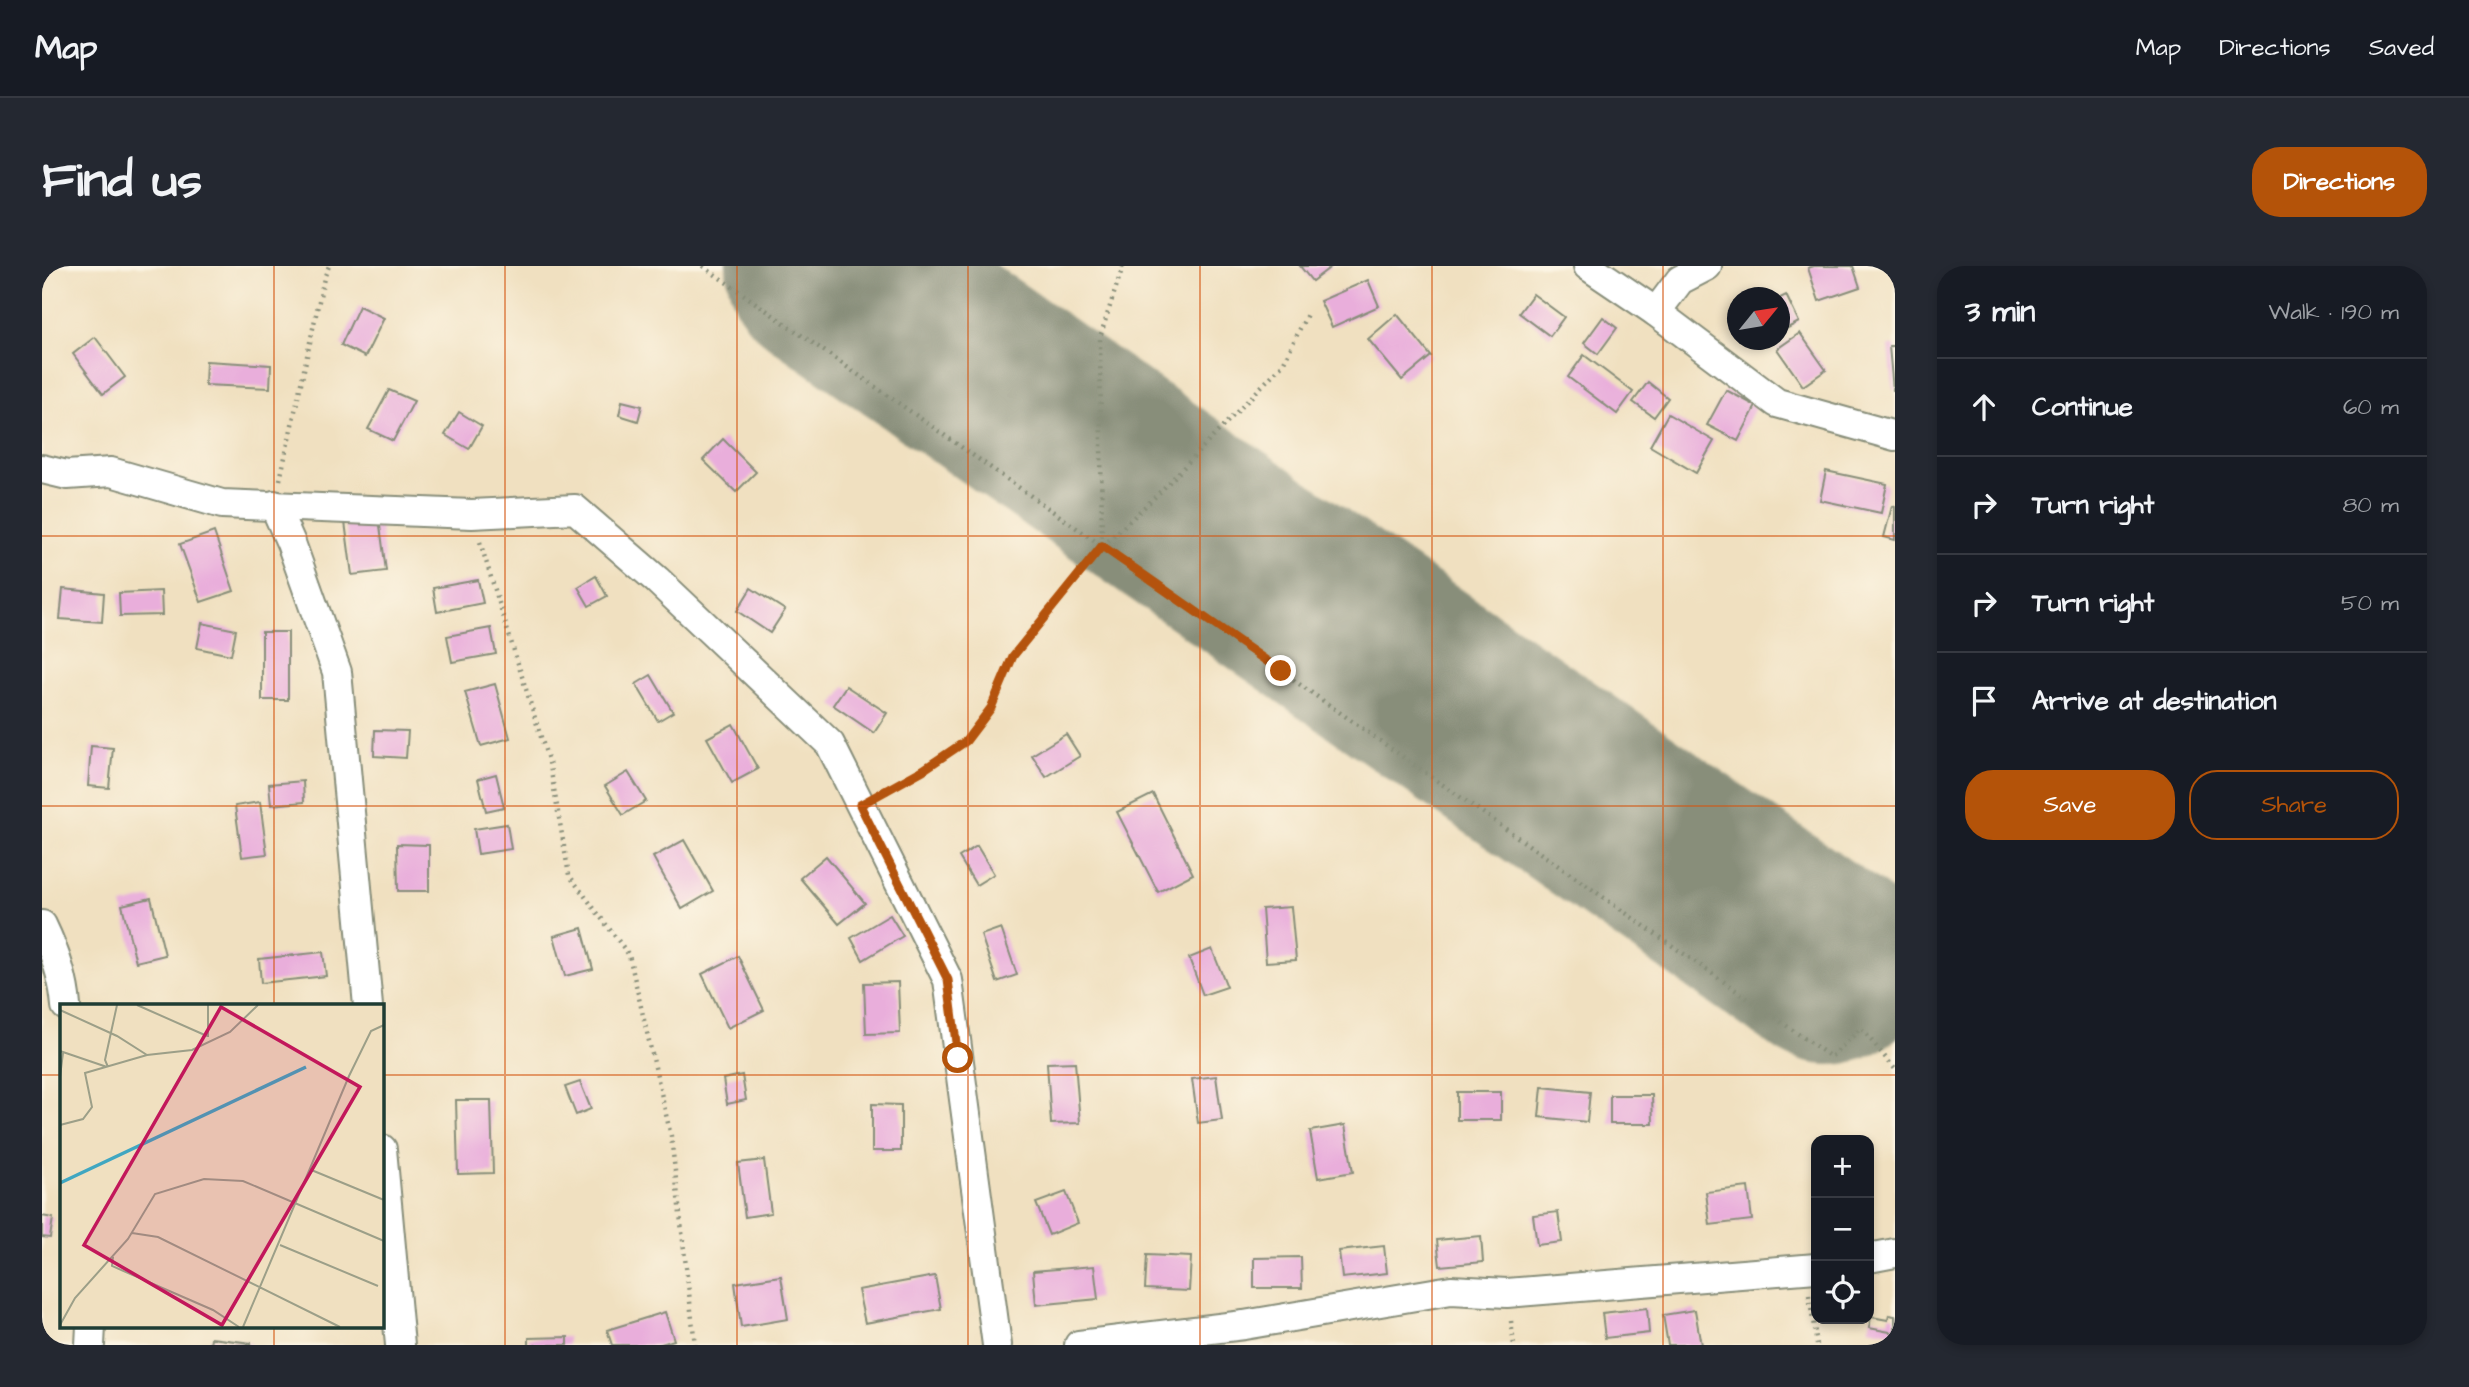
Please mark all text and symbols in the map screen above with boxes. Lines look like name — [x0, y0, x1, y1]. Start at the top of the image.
text: Map — [35, 25, 97, 71]
text: Map — [2136, 31, 2181, 65]
text: Directions — [2219, 31, 2331, 65]
text: Saved — [2369, 31, 2434, 65]
button: Directions — [2252, 147, 2427, 217]
text: Find us — [42, 148, 202, 216]
north arrow — [1727, 287, 1790, 350]
text: 3 min — [1965, 291, 2035, 333]
text: Walk · 190 m — [2269, 296, 2399, 328]
icon: ahead — [1965, 388, 2003, 426]
text: Continue — [2032, 389, 2133, 425]
text: 60 m — [2343, 391, 2399, 423]
icon: right — [1965, 486, 2003, 524]
text: Turn right — [2032, 487, 2154, 523]
text: 80 m — [2342, 489, 2399, 521]
icon: right — [1965, 584, 2003, 622]
text: Turn right — [2032, 585, 2154, 621]
text: 50 m — [2341, 587, 2399, 619]
route end — [1265, 655, 1296, 686]
icon: arrive — [1965, 682, 2003, 720]
text: Arrive at destination — [2032, 683, 2277, 719]
button: Save — [1965, 770, 2175, 840]
button: Share — [2189, 770, 2399, 840]
inset map — [60, 1004, 383, 1328]
route start — [942, 1042, 973, 1073]
map controls — [1811, 1135, 1874, 1324]
button: + — [1811, 1135, 1874, 1198]
button: − — [1811, 1198, 1874, 1261]
button: locate — [1811, 1261, 1874, 1324]

